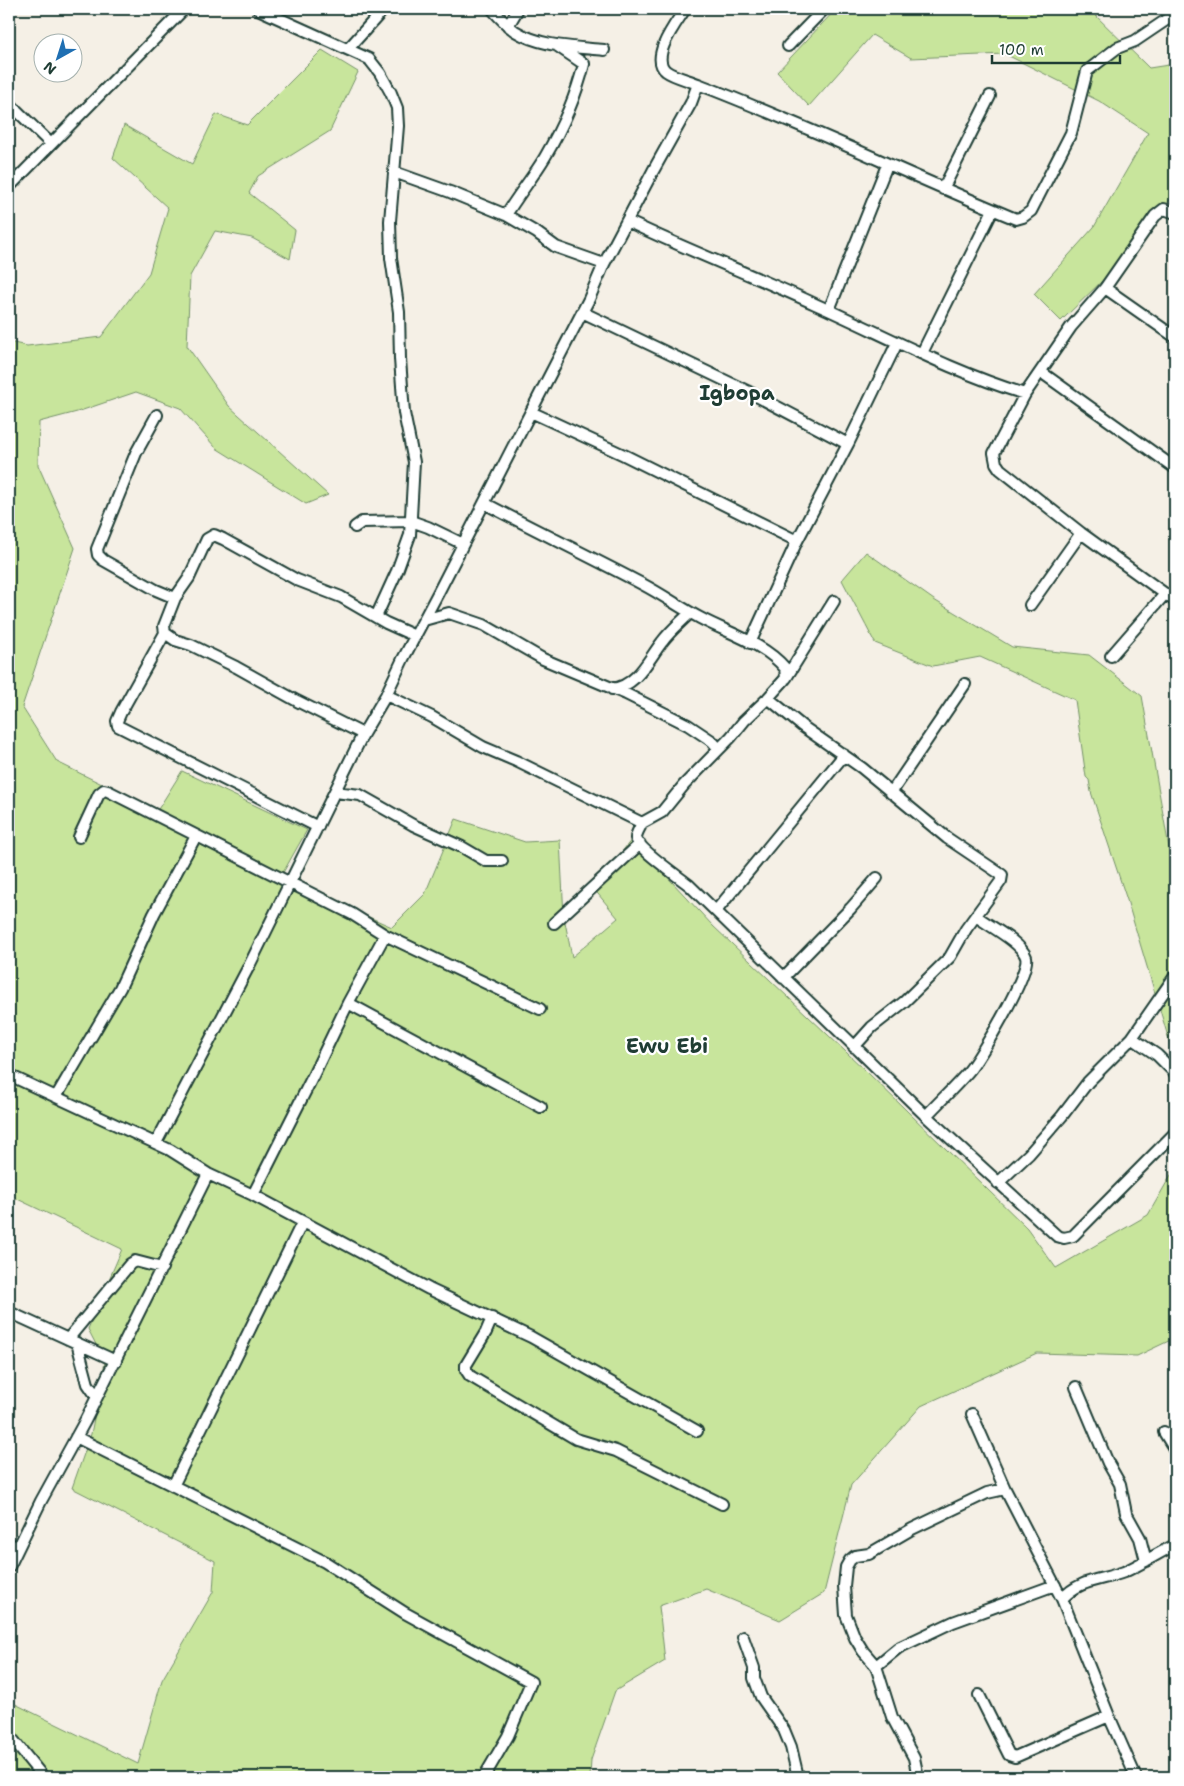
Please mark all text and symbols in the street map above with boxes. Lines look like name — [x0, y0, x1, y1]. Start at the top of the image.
north arrow — [32, 32, 82, 82]
scale bar — [992, 32, 1119, 64]
text: 100 m — [999, 40, 1044, 60]
text: N — [40, 58, 60, 79]
district label: Igbopa — [699, 380, 775, 406]
district label: Ewu Ebi — [626, 1033, 708, 1059]

